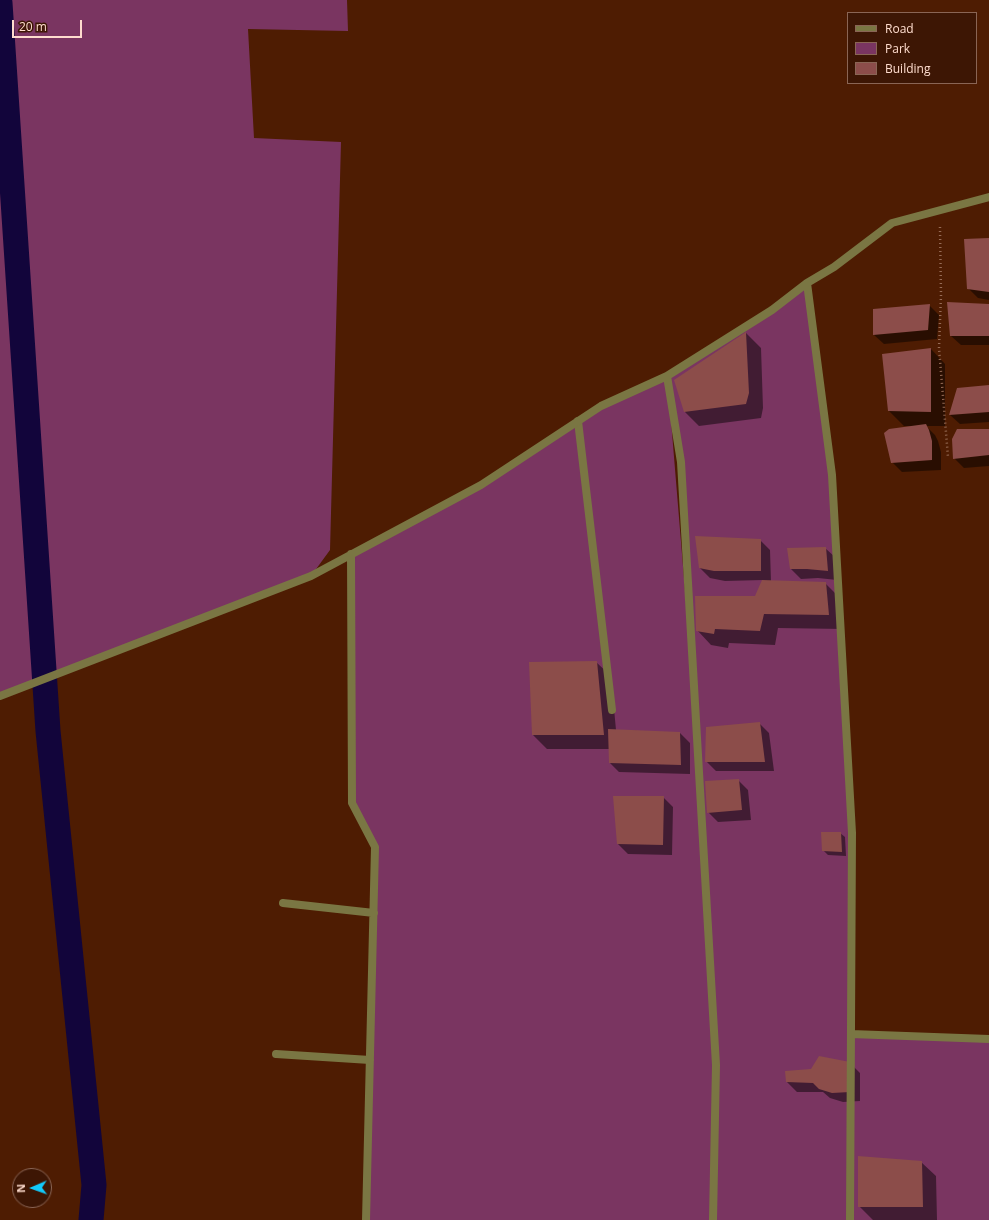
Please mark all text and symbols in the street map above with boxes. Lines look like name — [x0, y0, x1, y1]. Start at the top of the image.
scale bar — [14, 12, 84, 38]
legend — [847, 12, 977, 84]
text: 20 m — [19, 18, 47, 35]
text: Road — [885, 20, 914, 37]
text: Park — [885, 40, 910, 57]
text: Building — [885, 60, 930, 77]
north arrow — [12, 1168, 52, 1208]
text: N — [13, 1184, 28, 1193]

